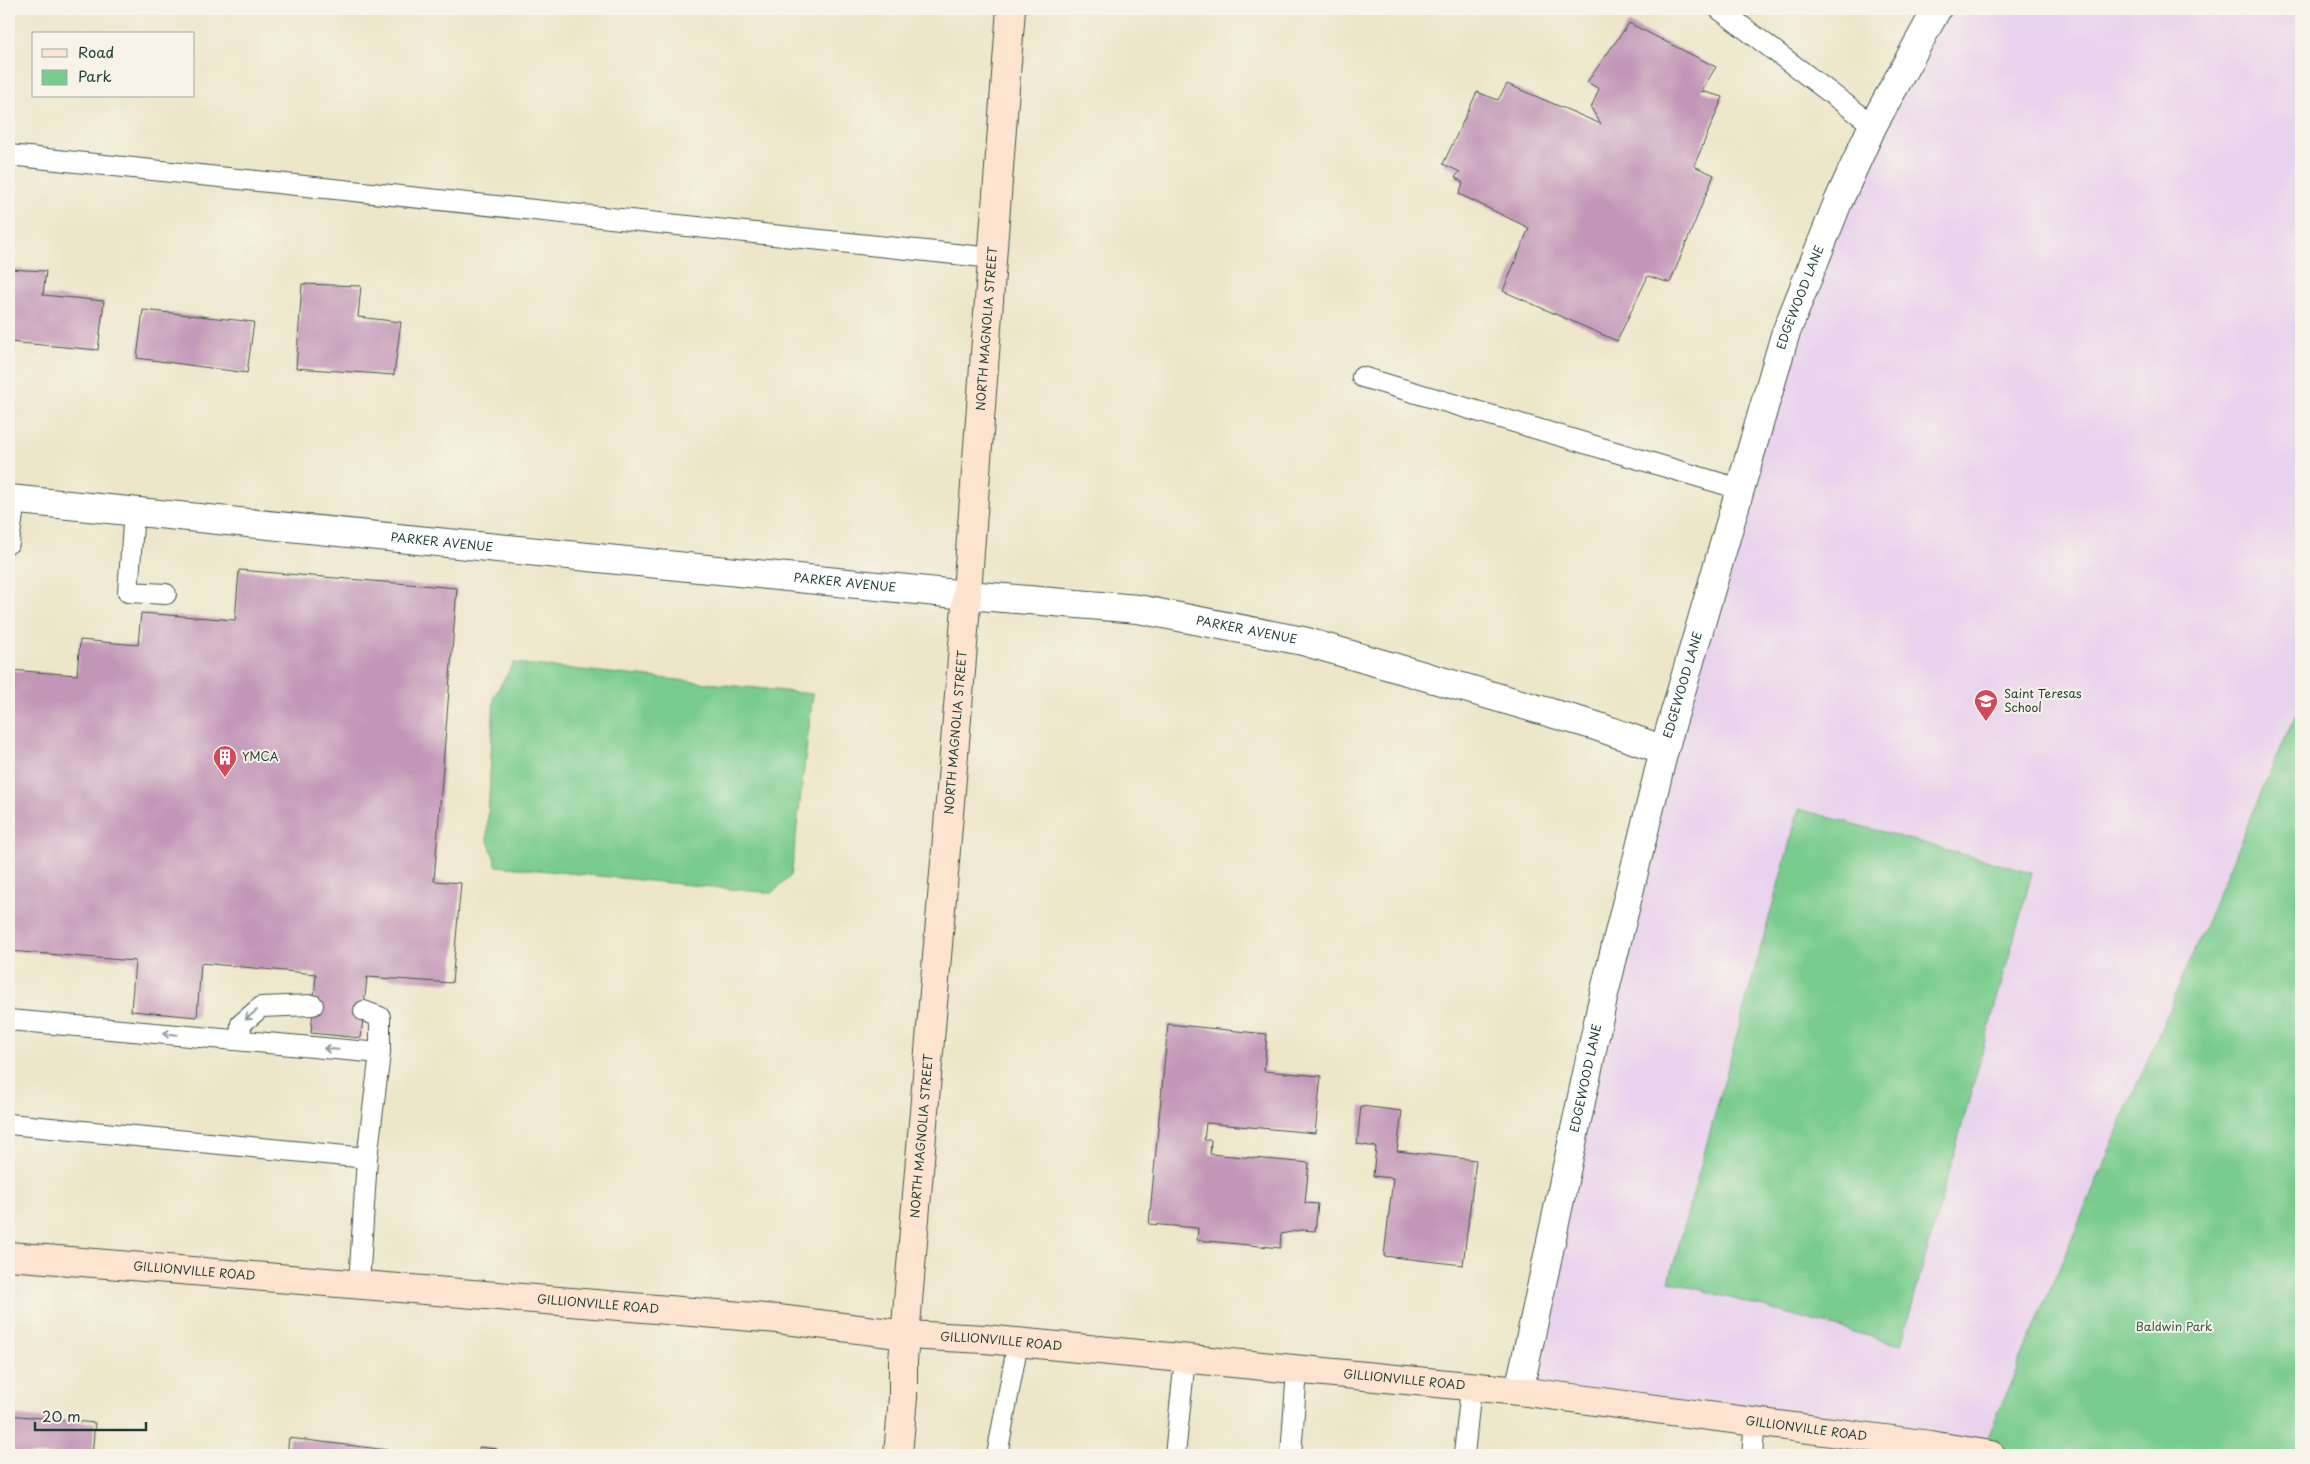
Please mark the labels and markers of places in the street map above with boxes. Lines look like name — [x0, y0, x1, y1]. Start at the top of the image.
place label: Saint Teresas School — [2004, 684, 2082, 716]
school or university icon: Saint Teresas School — [1973, 688, 1999, 722]
building icon: YMCA — [212, 744, 238, 778]
place label: YMCA — [242, 747, 279, 765]

